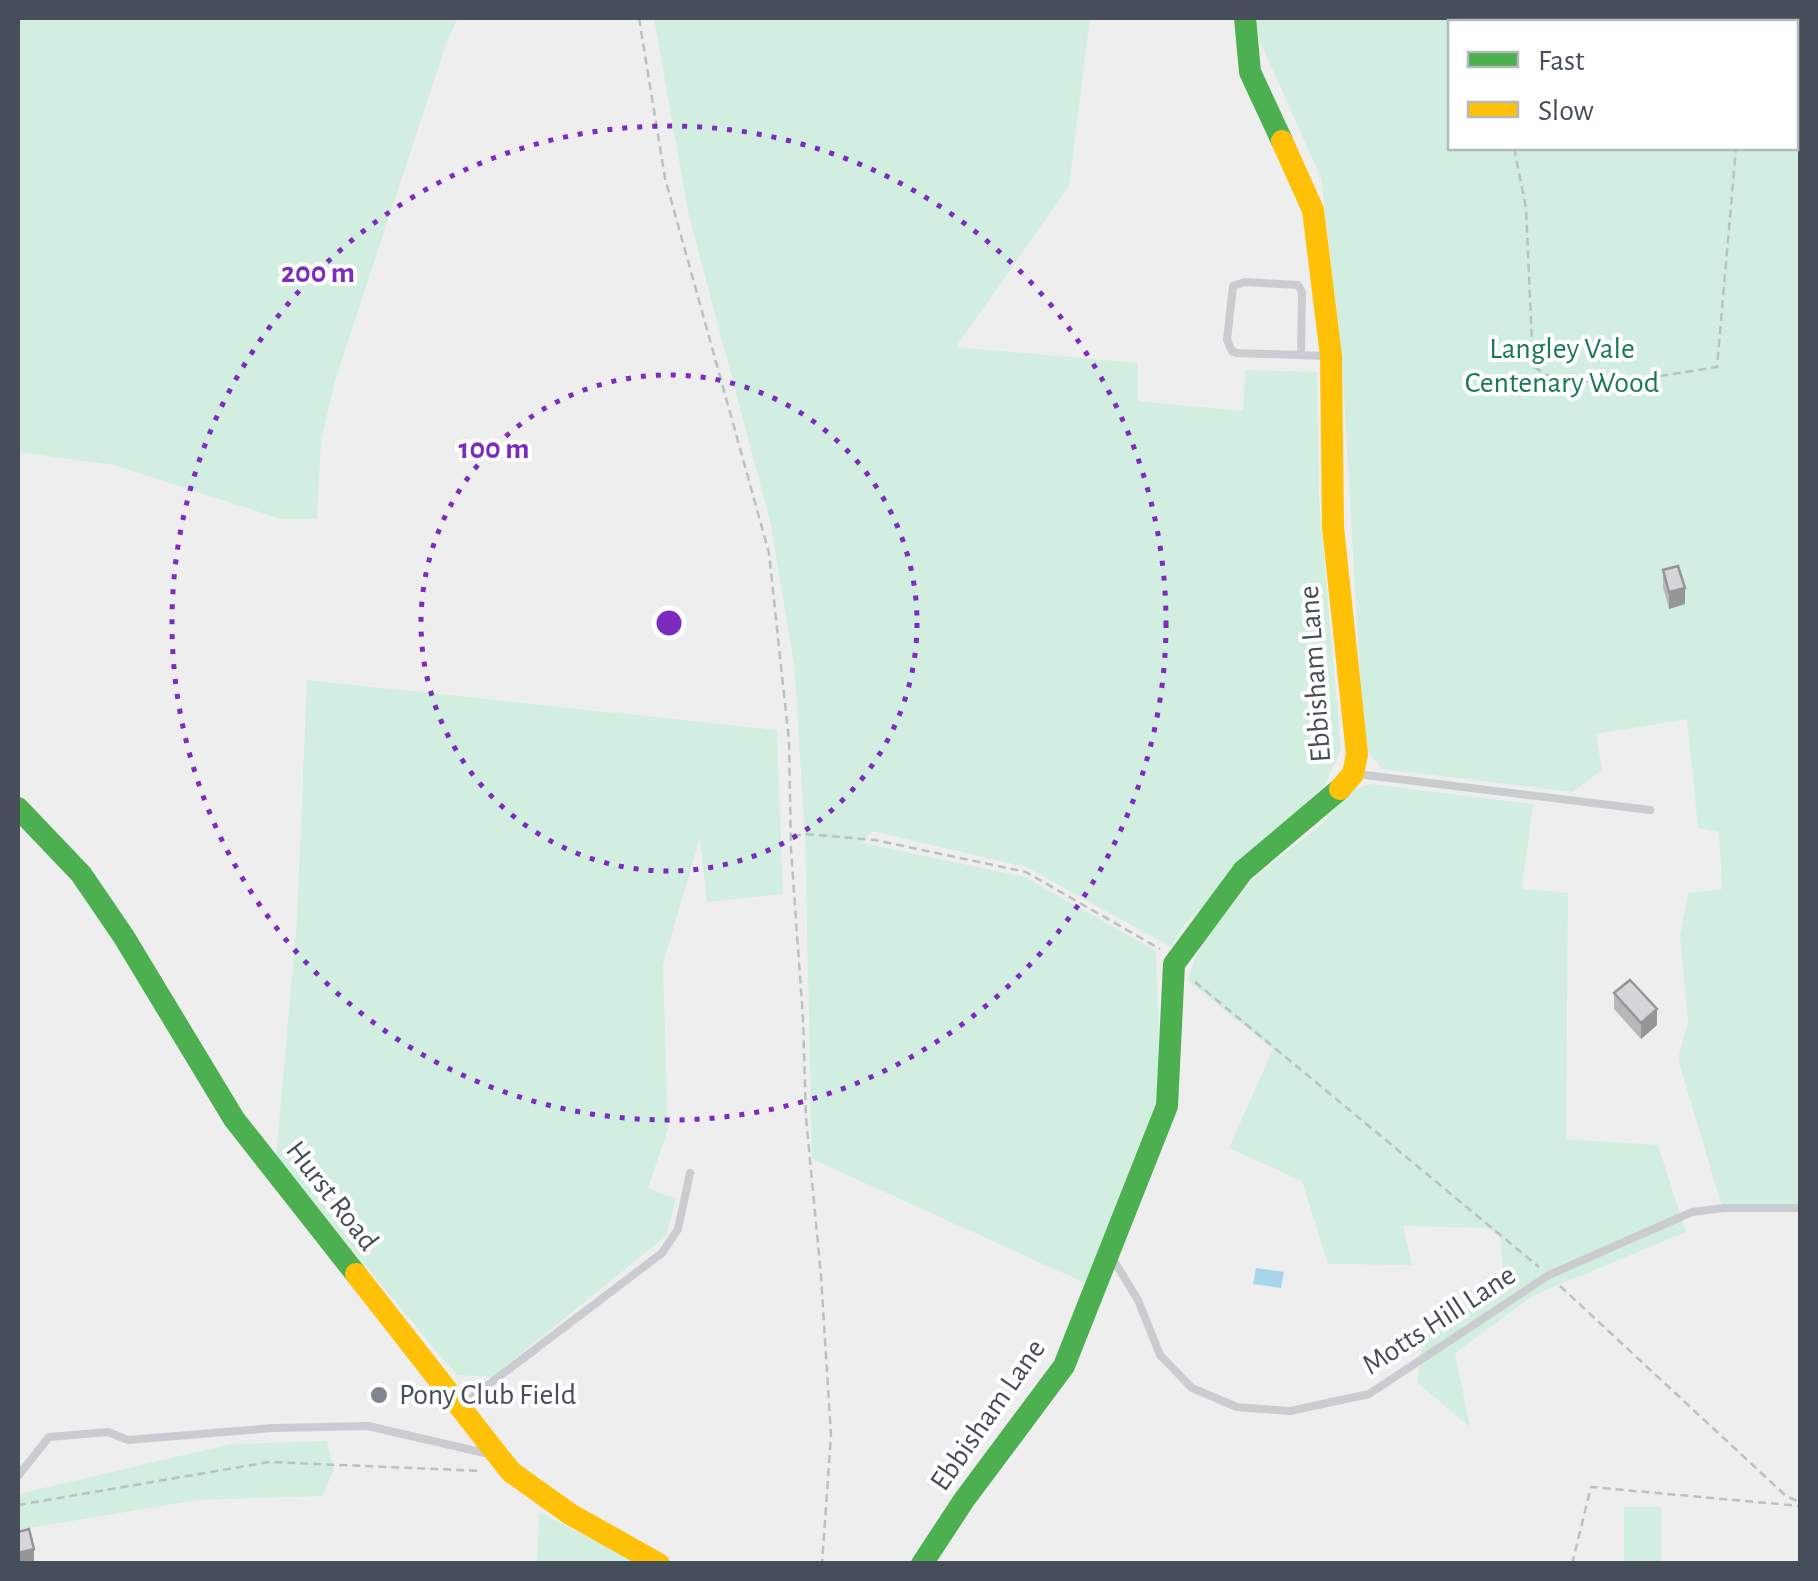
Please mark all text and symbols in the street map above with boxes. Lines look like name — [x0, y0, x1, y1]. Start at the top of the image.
legend — [1448, 20, 1798, 150]
text: Fast — [1538, 46, 1585, 76]
text: Slow — [1538, 96, 1594, 126]
text: 200 m — [281, 258, 355, 288]
park label: Langley Vale Centenary Wood — [1465, 334, 1659, 398]
text: 100 m — [459, 434, 529, 464]
street label: Ebbisham Lane — [1294, 585, 1336, 763]
centre of rings — [651, 605, 687, 641]
street label: Hurst Road — [280, 1135, 384, 1257]
street label: Motts Hill Lane — [1357, 1260, 1521, 1380]
street label: Ebbisham Lane — [925, 1334, 1051, 1496]
place label: Pony Club Field — [399, 1380, 576, 1410]
marker: Pony Club Field — [368, 1384, 390, 1406]

